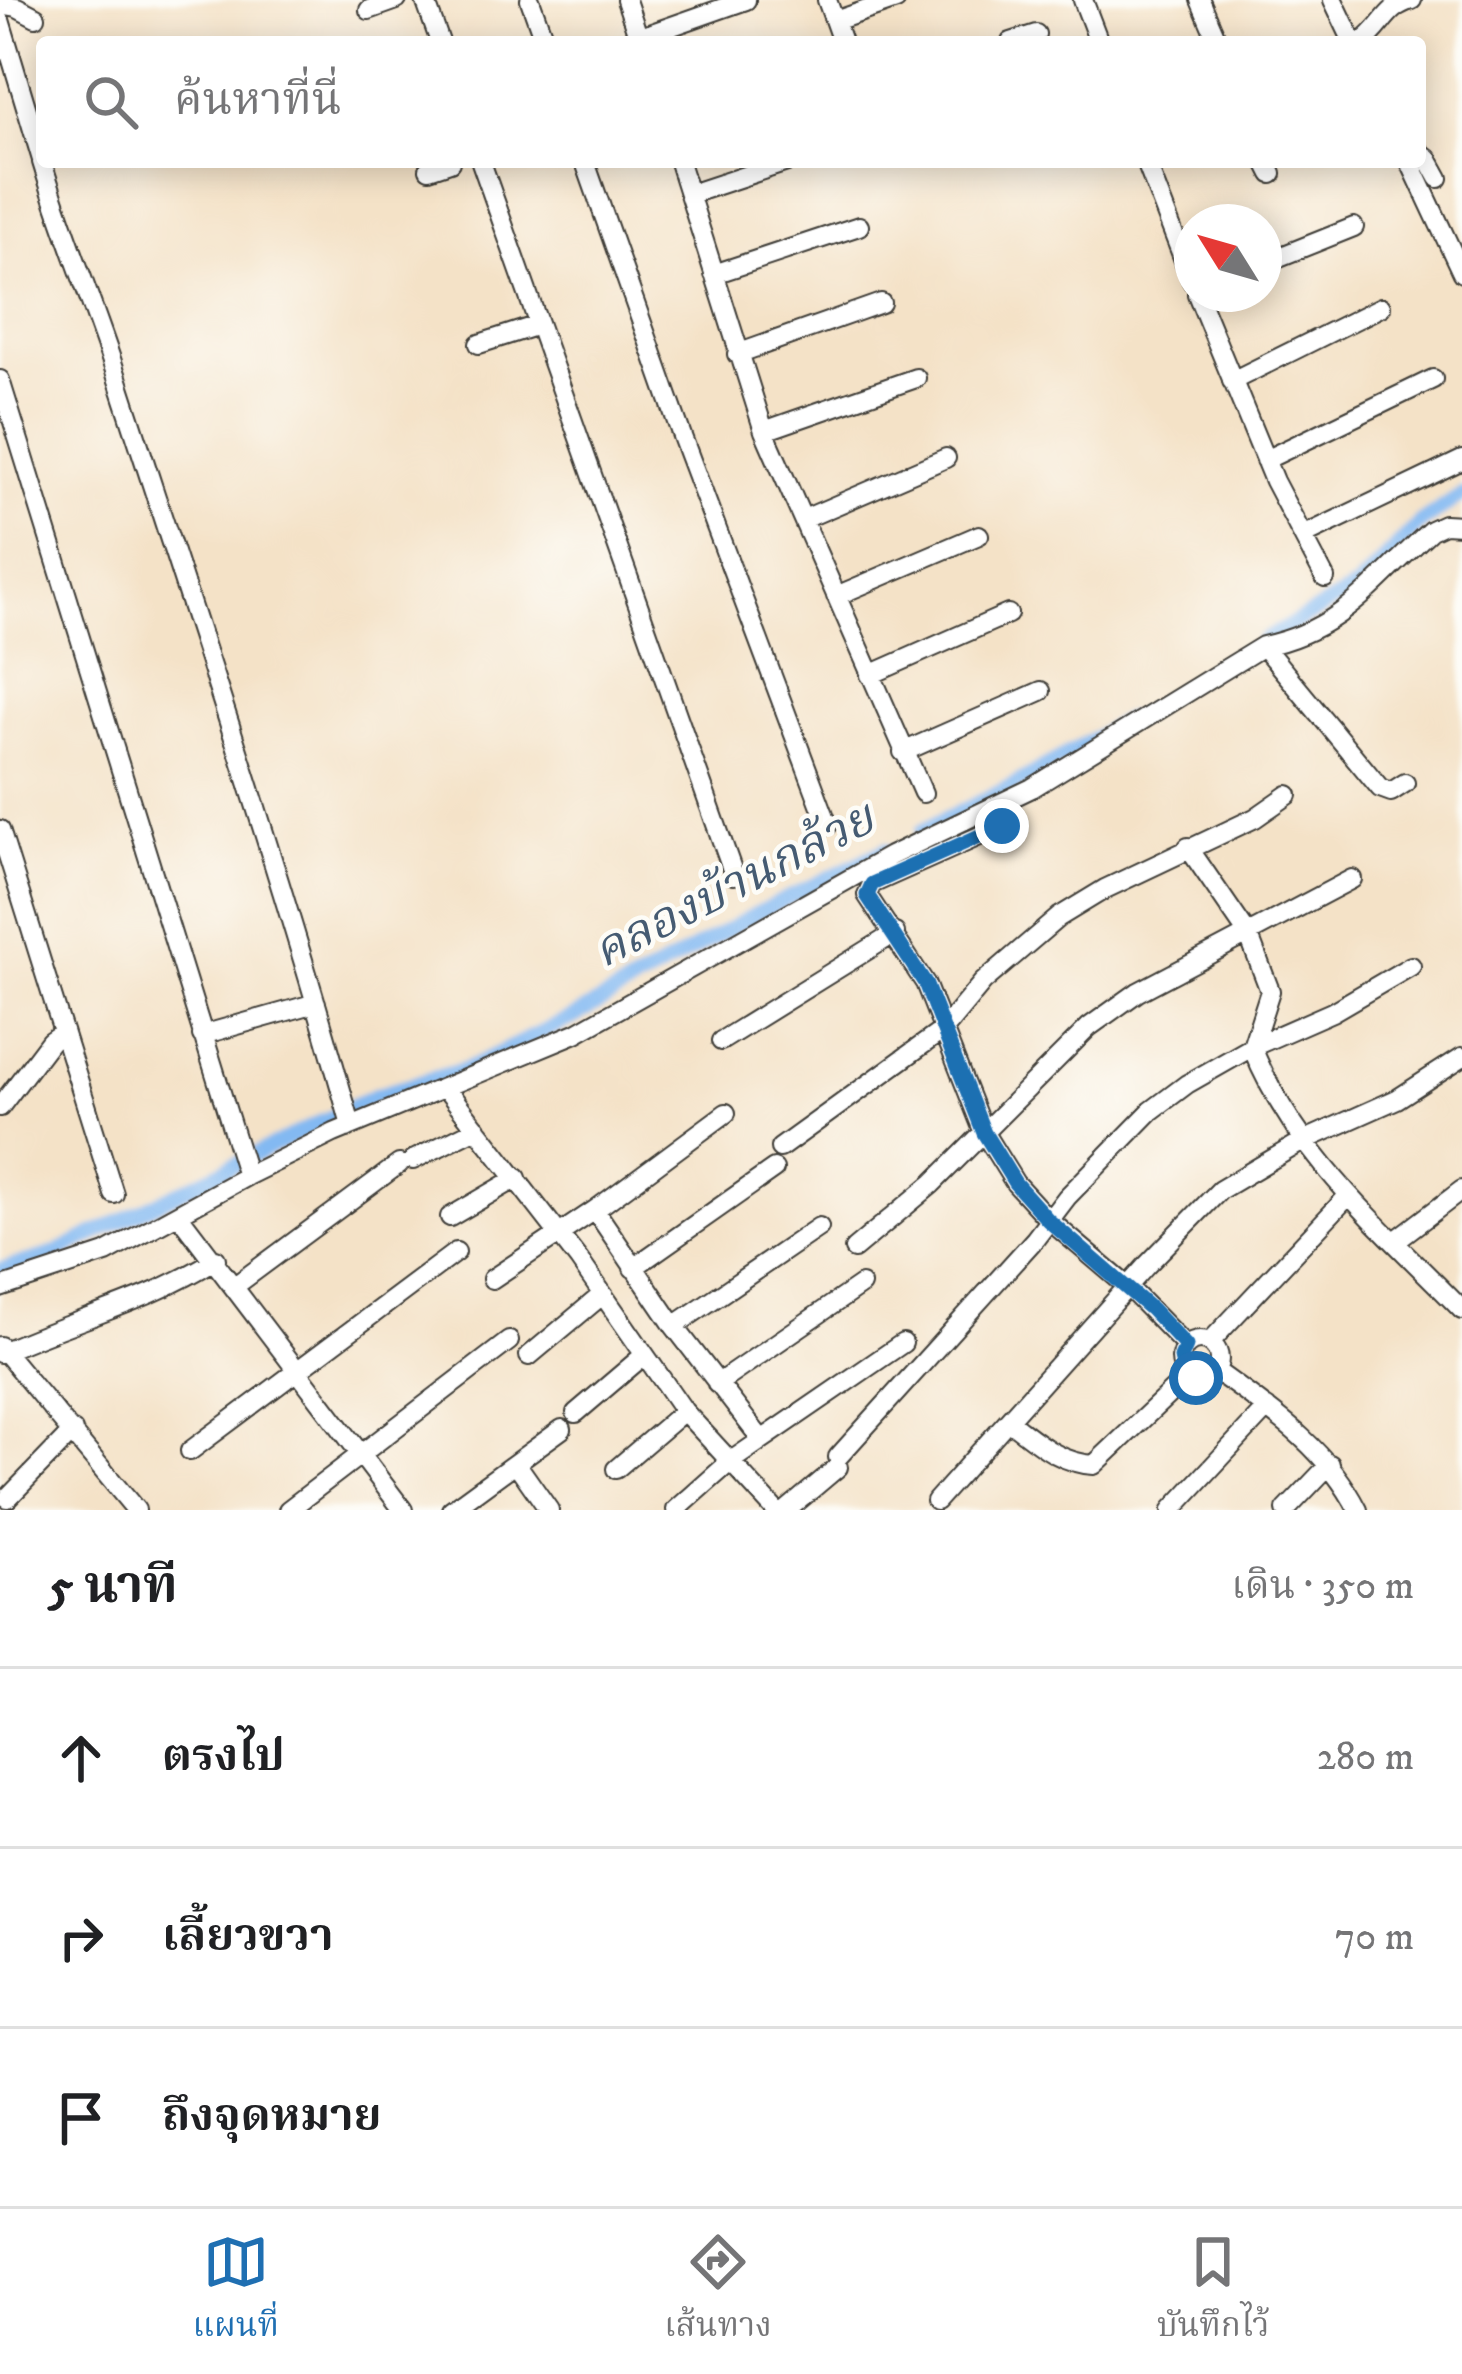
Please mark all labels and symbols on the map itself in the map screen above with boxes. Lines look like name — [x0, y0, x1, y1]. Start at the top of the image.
north arrow — [1174, 204, 1282, 312]
water label: คลองบ้านกล้วย — [583, 788, 887, 983]
route end — [975, 799, 1029, 853]
route start — [1169, 1351, 1223, 1405]

